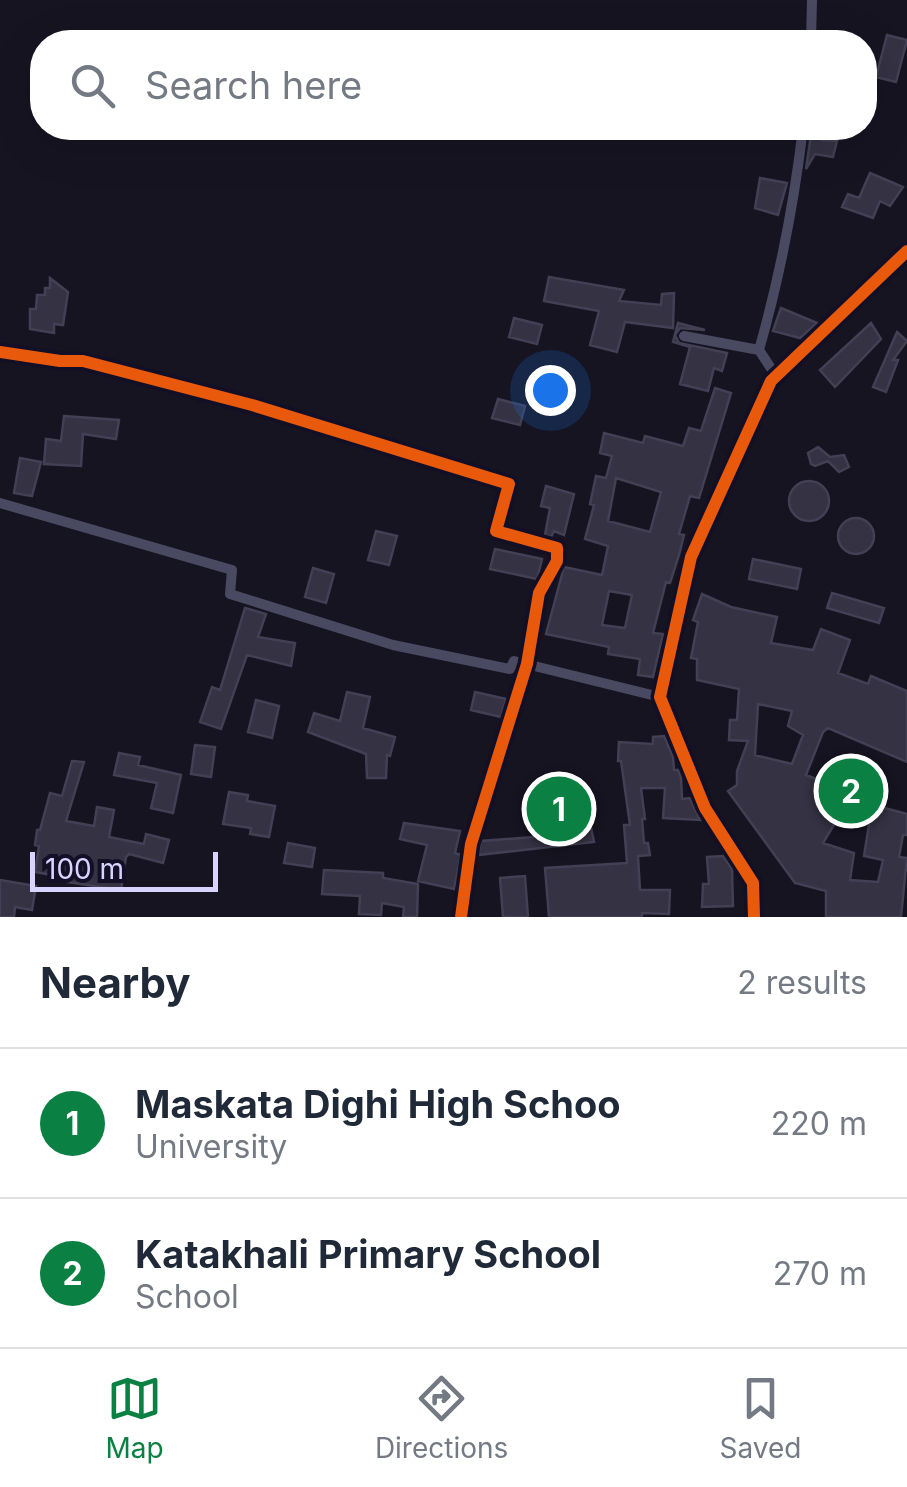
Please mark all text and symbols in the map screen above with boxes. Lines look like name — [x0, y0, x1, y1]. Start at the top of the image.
search box — [30, 30, 877, 140]
icon: search — [65, 58, 120, 113]
text: Search here — [145, 62, 362, 108]
your location — [525, 365, 576, 416]
pin: 2 — [818, 754, 884, 828]
pin: 1 — [526, 772, 592, 846]
scale bar — [30, 847, 218, 891]
text: 100 m — [45, 852, 124, 886]
text: Nearby — [40, 957, 191, 1008]
text: 2 results — [737, 963, 867, 1002]
text: Maskata Dighi High Schoo — [135, 1081, 621, 1127]
text: 1 — [66, 1104, 79, 1143]
text: 220 m — [771, 1104, 867, 1143]
text: University — [135, 1127, 287, 1166]
text: Katakhali Primary School — [135, 1231, 601, 1277]
text: 2 — [62, 1254, 83, 1293]
text: 270 m — [773, 1254, 867, 1293]
text: School — [135, 1277, 239, 1316]
tab: Map — [106, 1371, 164, 1465]
tab: Directions — [375, 1371, 508, 1465]
tab: Saved — [719, 1371, 801, 1465]

